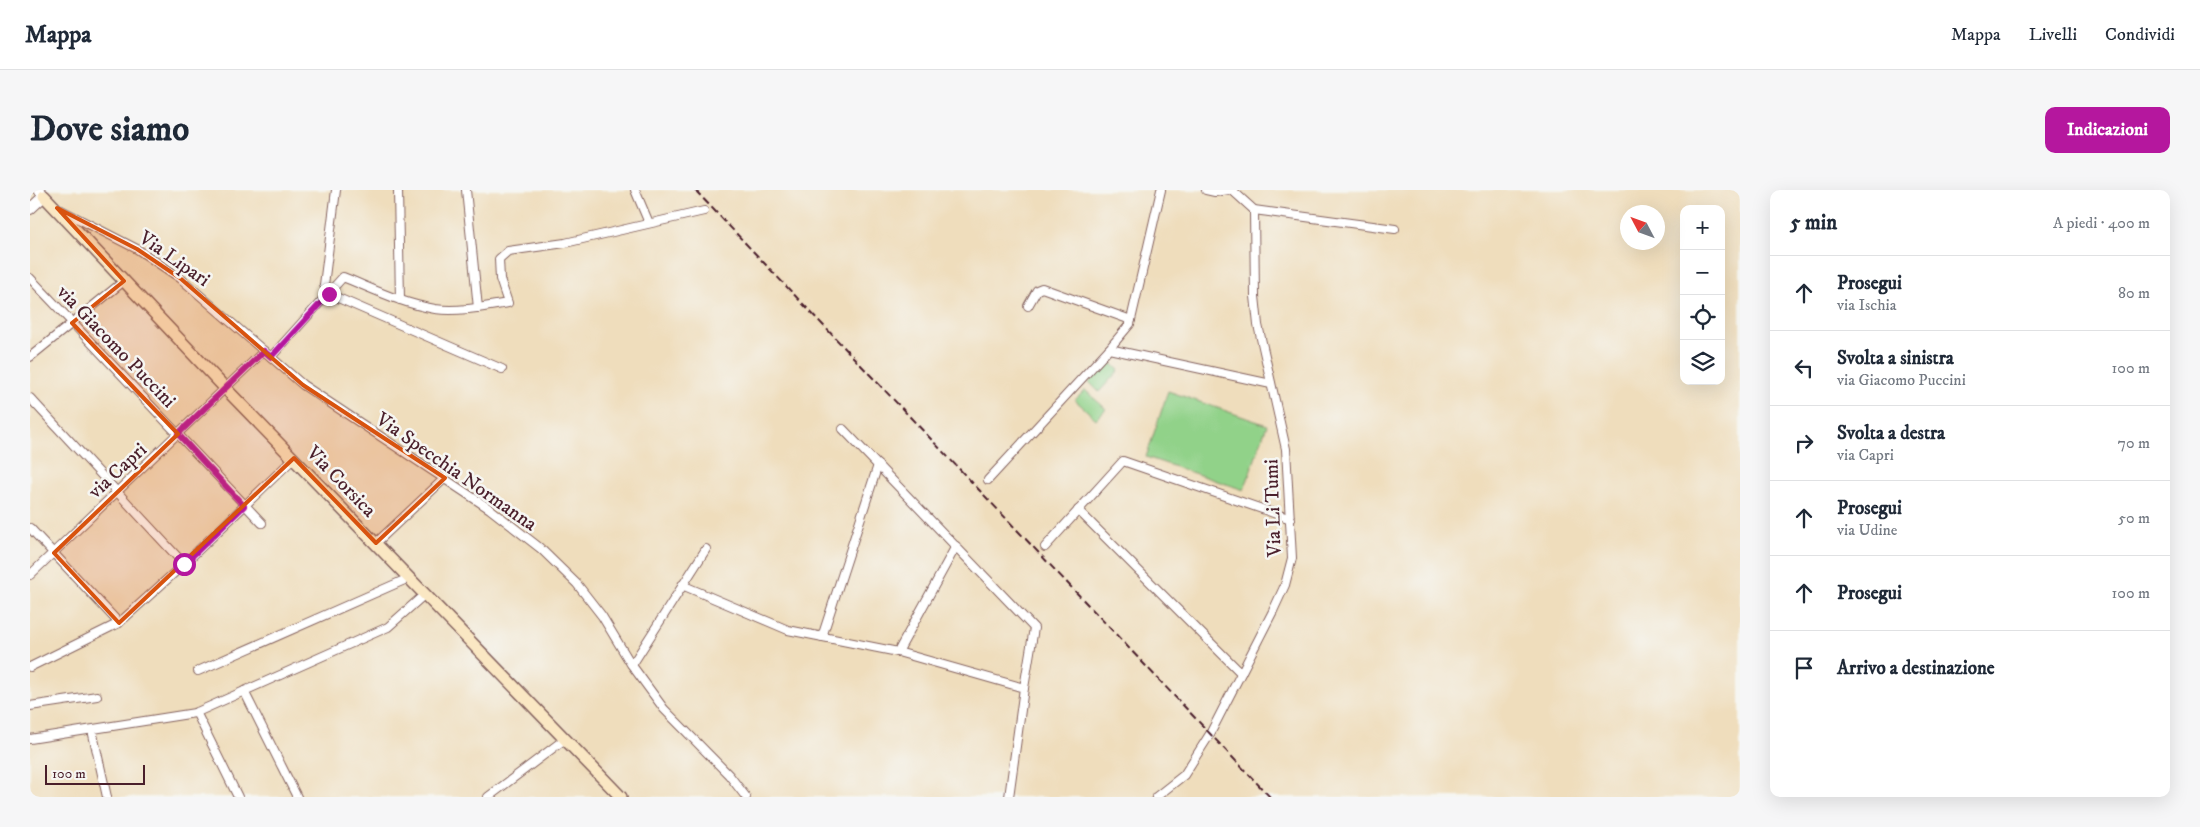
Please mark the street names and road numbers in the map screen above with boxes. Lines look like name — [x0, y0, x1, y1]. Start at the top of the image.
street label: Via Lipari — [133, 225, 215, 293]
street label: via Giacomo Puccini — [50, 280, 181, 414]
street label: Via Specchia Normanna — [370, 407, 542, 538]
street label: via Capri — [83, 438, 153, 505]
street label: Via Corsica — [300, 440, 381, 523]
street label: Via Li Tumi — [1259, 459, 1288, 558]

